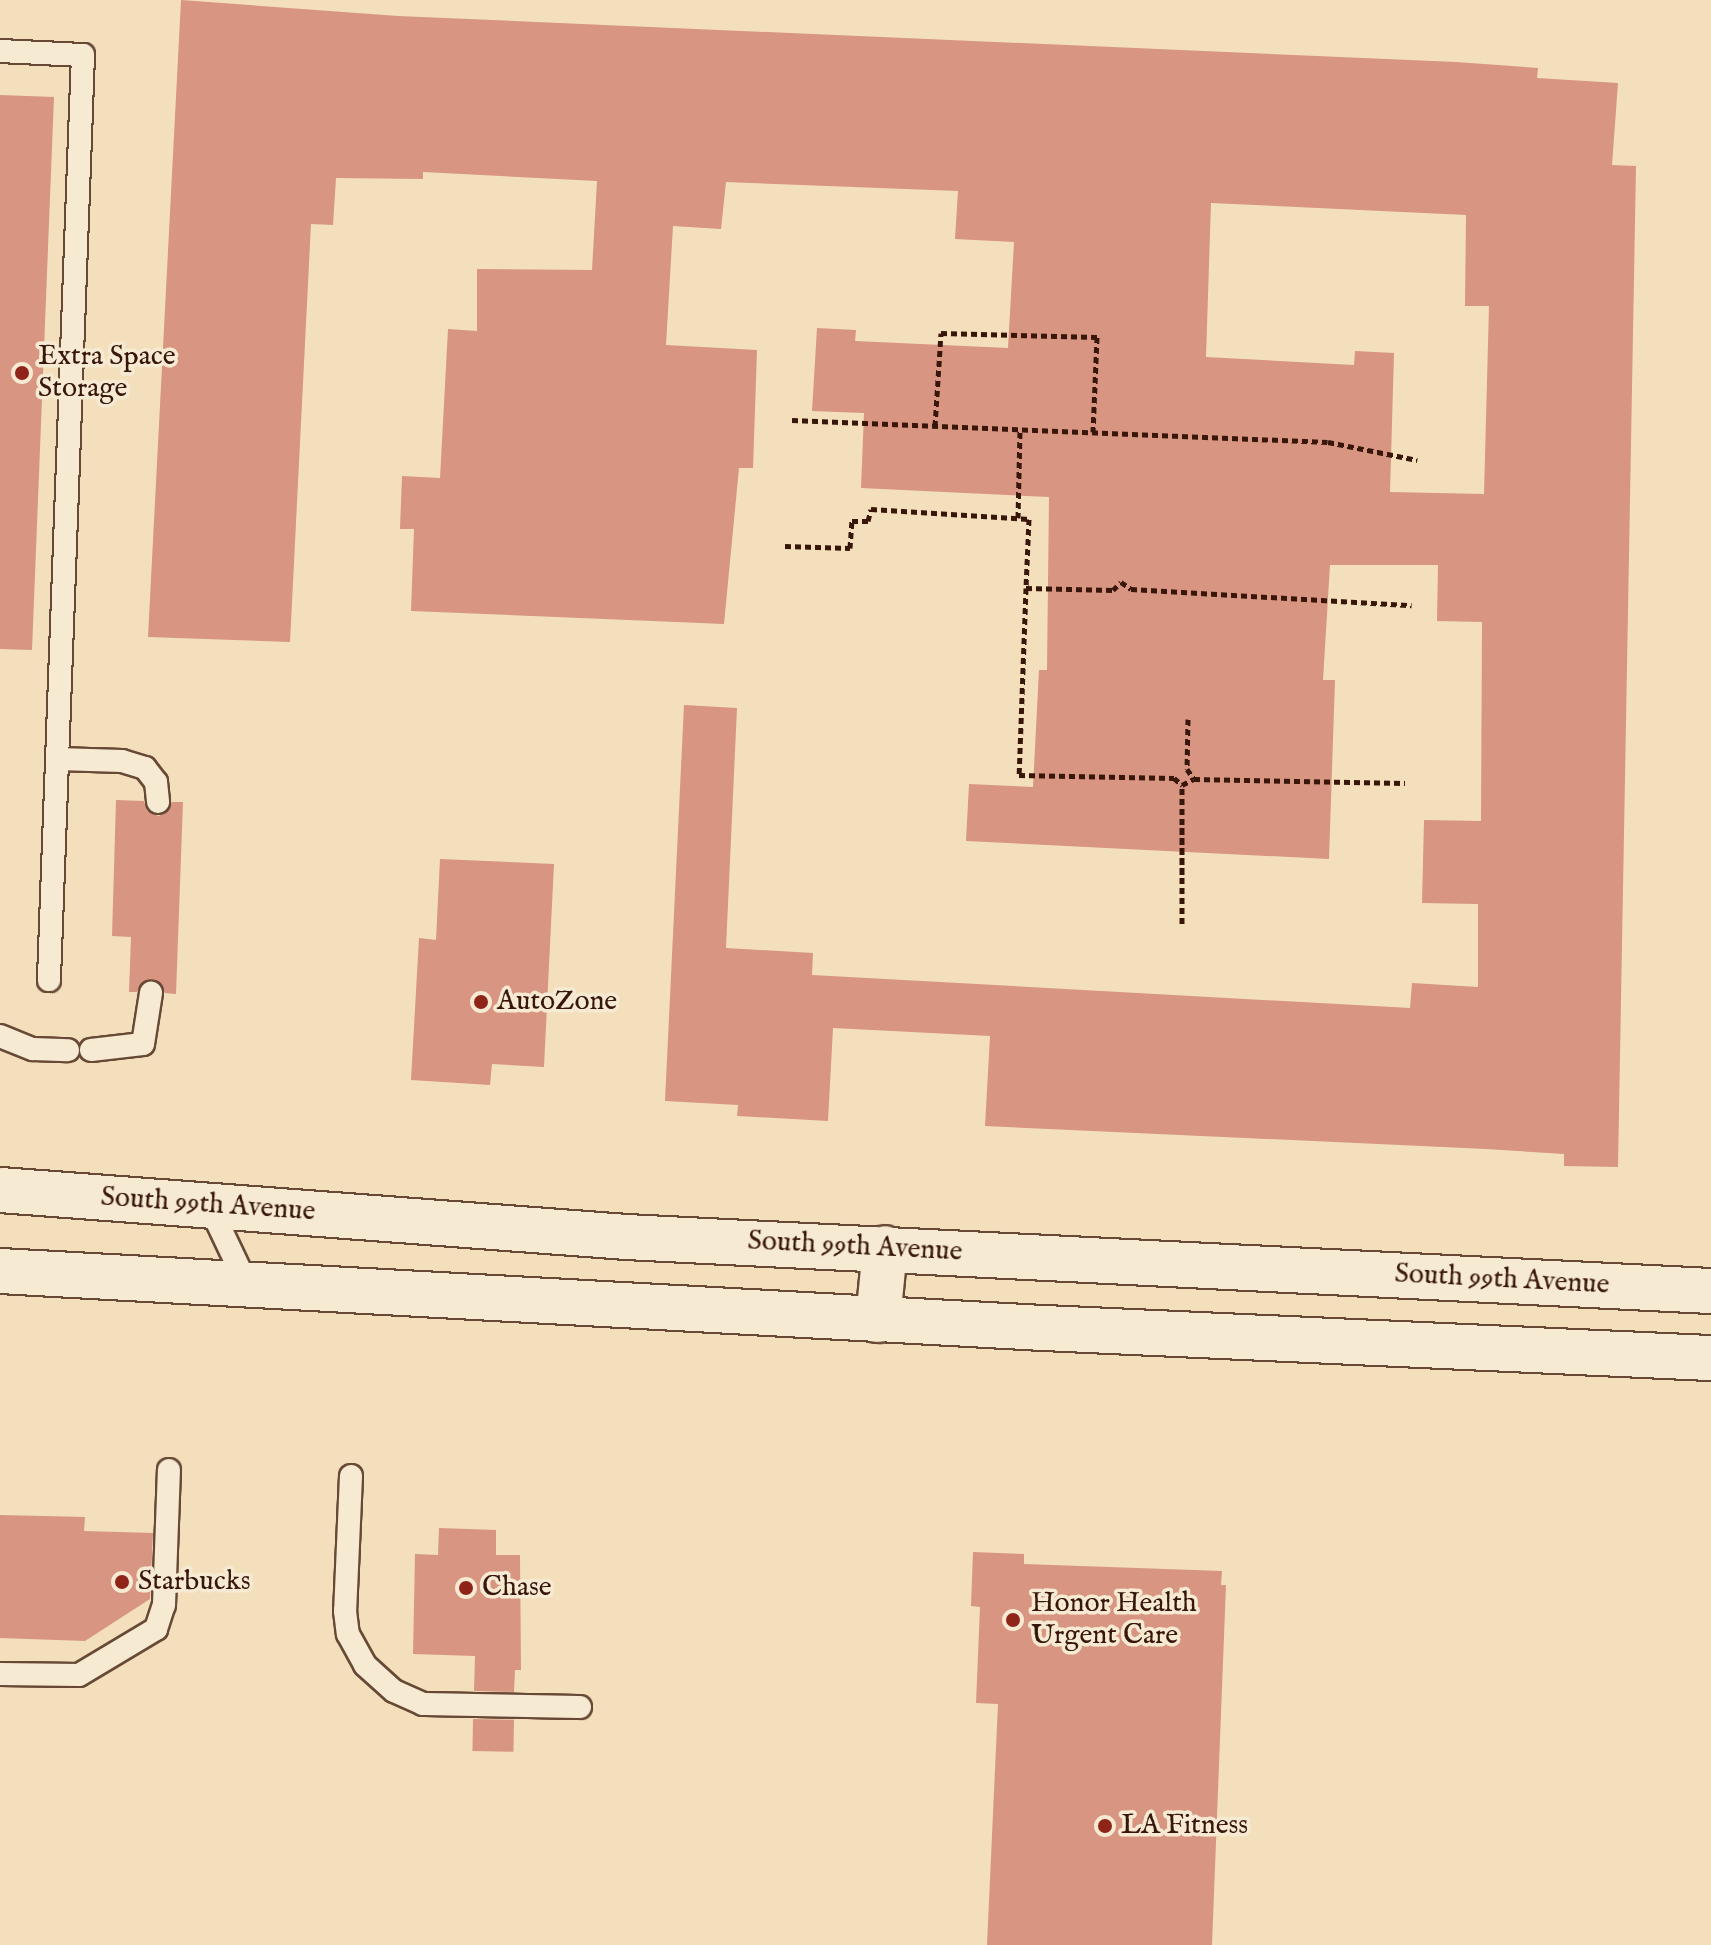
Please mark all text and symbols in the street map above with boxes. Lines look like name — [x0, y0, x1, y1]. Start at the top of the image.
place label: Extra Space Storage — [38, 340, 176, 406]
marker: Extra Space Storage — [13, 364, 31, 382]
place label: AutoZone — [497, 985, 617, 1019]
marker: AutoZone — [472, 993, 490, 1011]
street label: South 99th Avenue — [100, 1181, 316, 1229]
street label: South 99th Avenue — [747, 1225, 963, 1269]
street label: South 99th Avenue — [1394, 1258, 1610, 1302]
place label: Starbucks — [138, 1565, 251, 1599]
place label: Chase — [482, 1571, 552, 1605]
marker: Starbucks — [113, 1573, 131, 1591]
marker: Chase — [457, 1579, 475, 1597]
place label: Honor Health Urgent Care — [1031, 1587, 1197, 1653]
marker: Honor Health Urgent Care — [1002, 1609, 1024, 1631]
place label: LA Fitness — [1121, 1809, 1248, 1843]
marker: LA Fitness — [1096, 1817, 1114, 1835]

